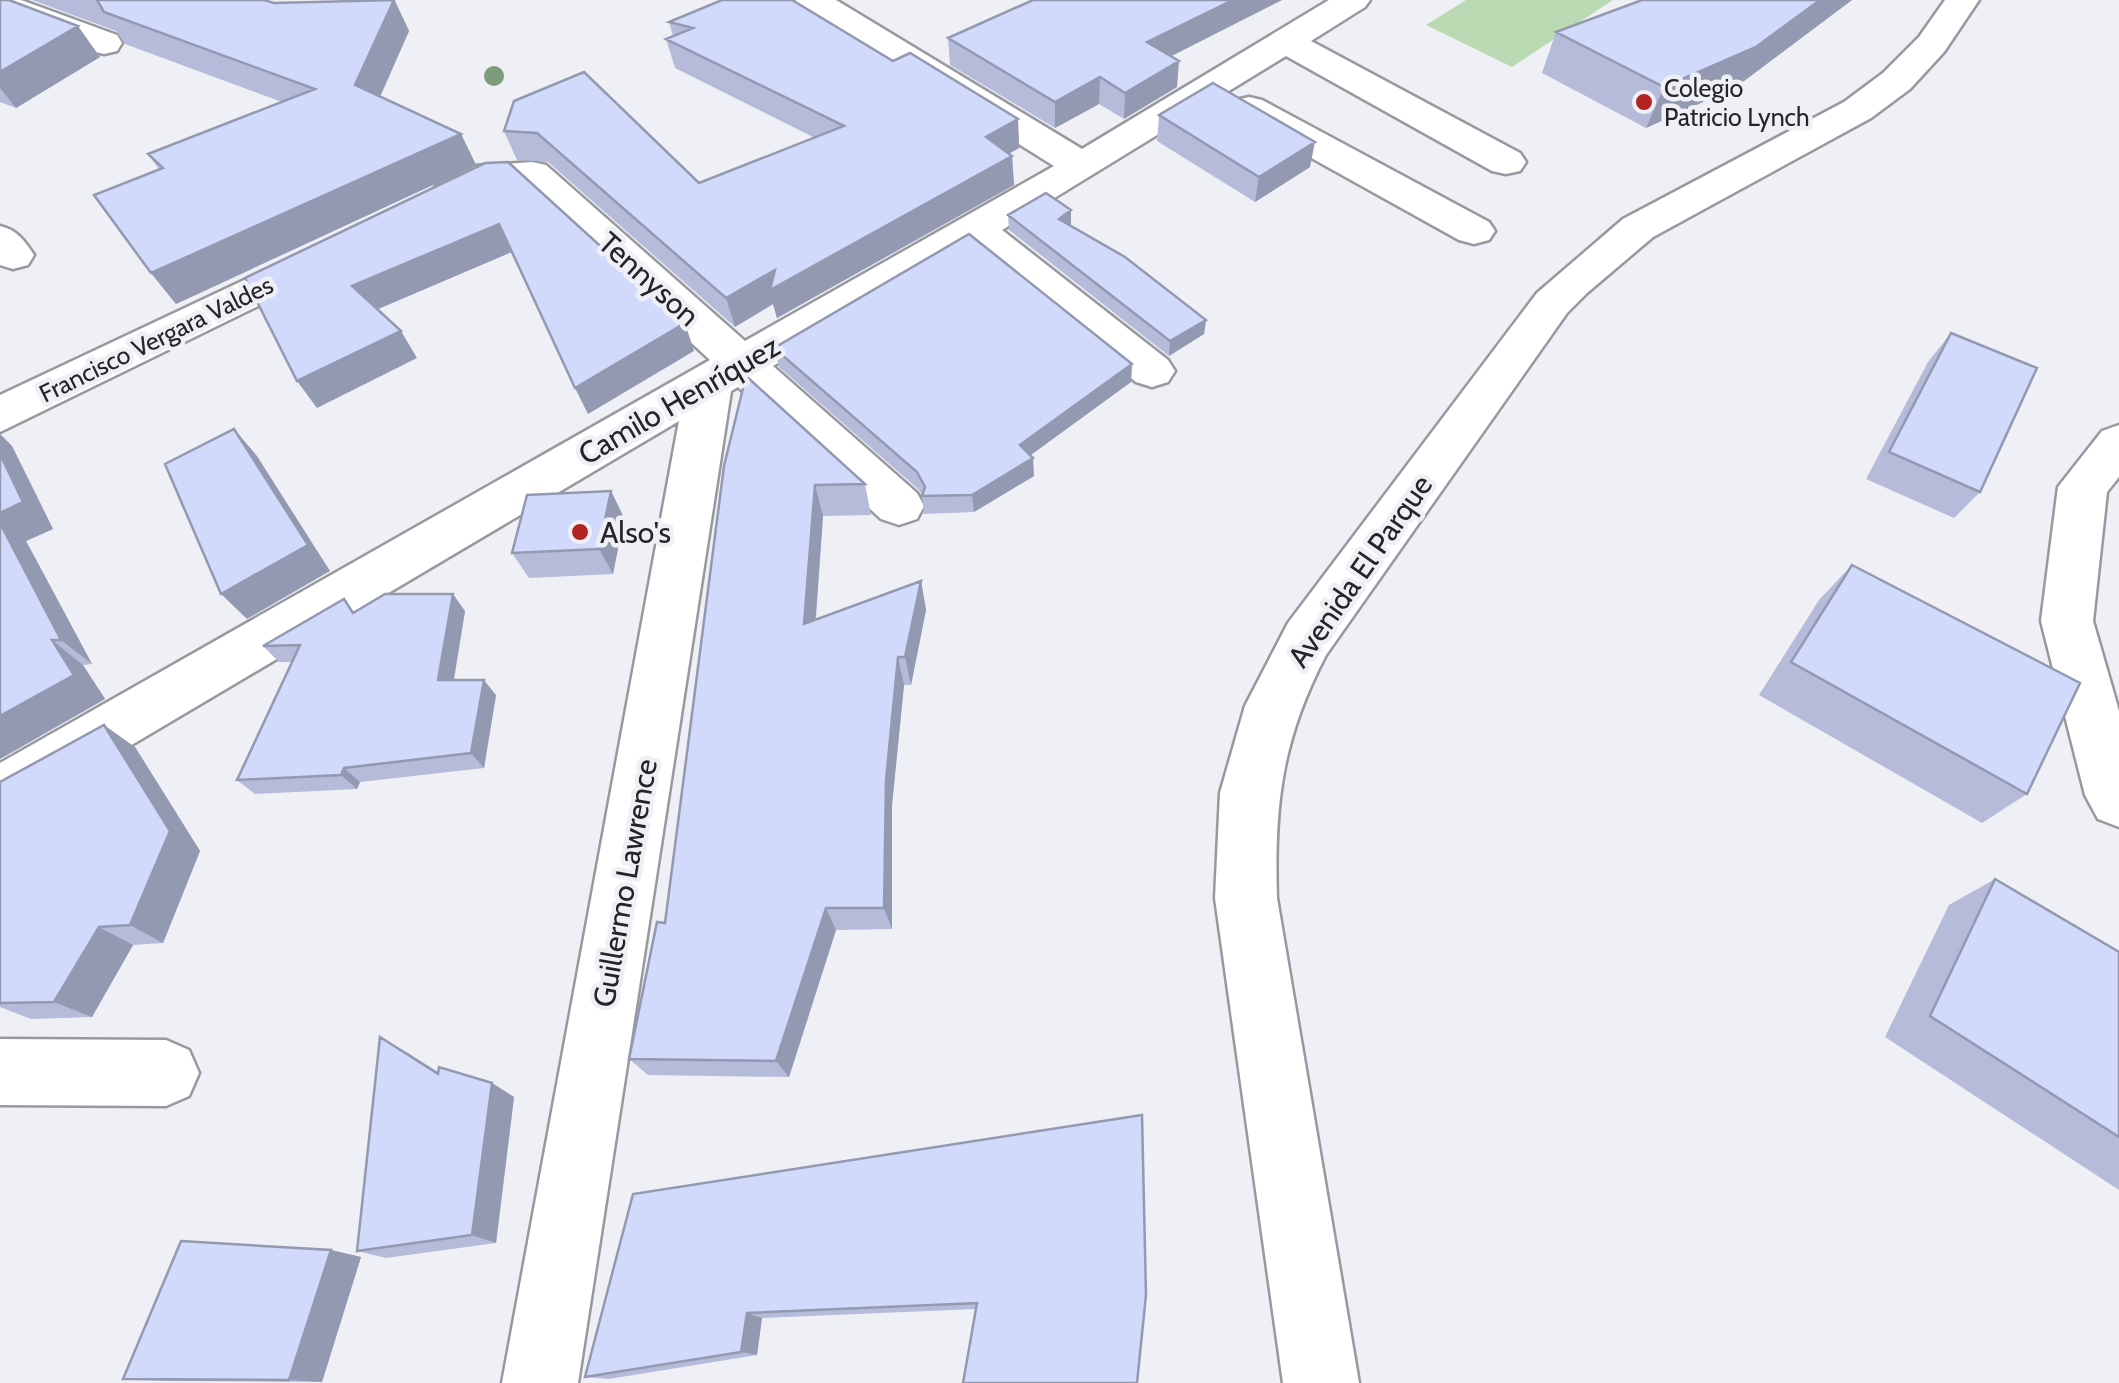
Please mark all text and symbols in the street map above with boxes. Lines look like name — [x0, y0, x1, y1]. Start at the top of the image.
place label: Colegio Patricio Lynch — [1664, 73, 1810, 132]
marker: Colegio Patricio Lynch — [1633, 91, 1655, 113]
street label: Tennyson — [591, 224, 707, 334]
street label: Francisco Vergara Valdes — [34, 269, 278, 409]
street label: Camilo Henríquez — [572, 327, 786, 473]
street label: Avenida El Parque — [1280, 468, 1440, 674]
place label: Also's — [600, 514, 671, 551]
marker: Also's — [569, 521, 591, 543]
street label: Guillermo Lawrence — [585, 756, 665, 1010]

